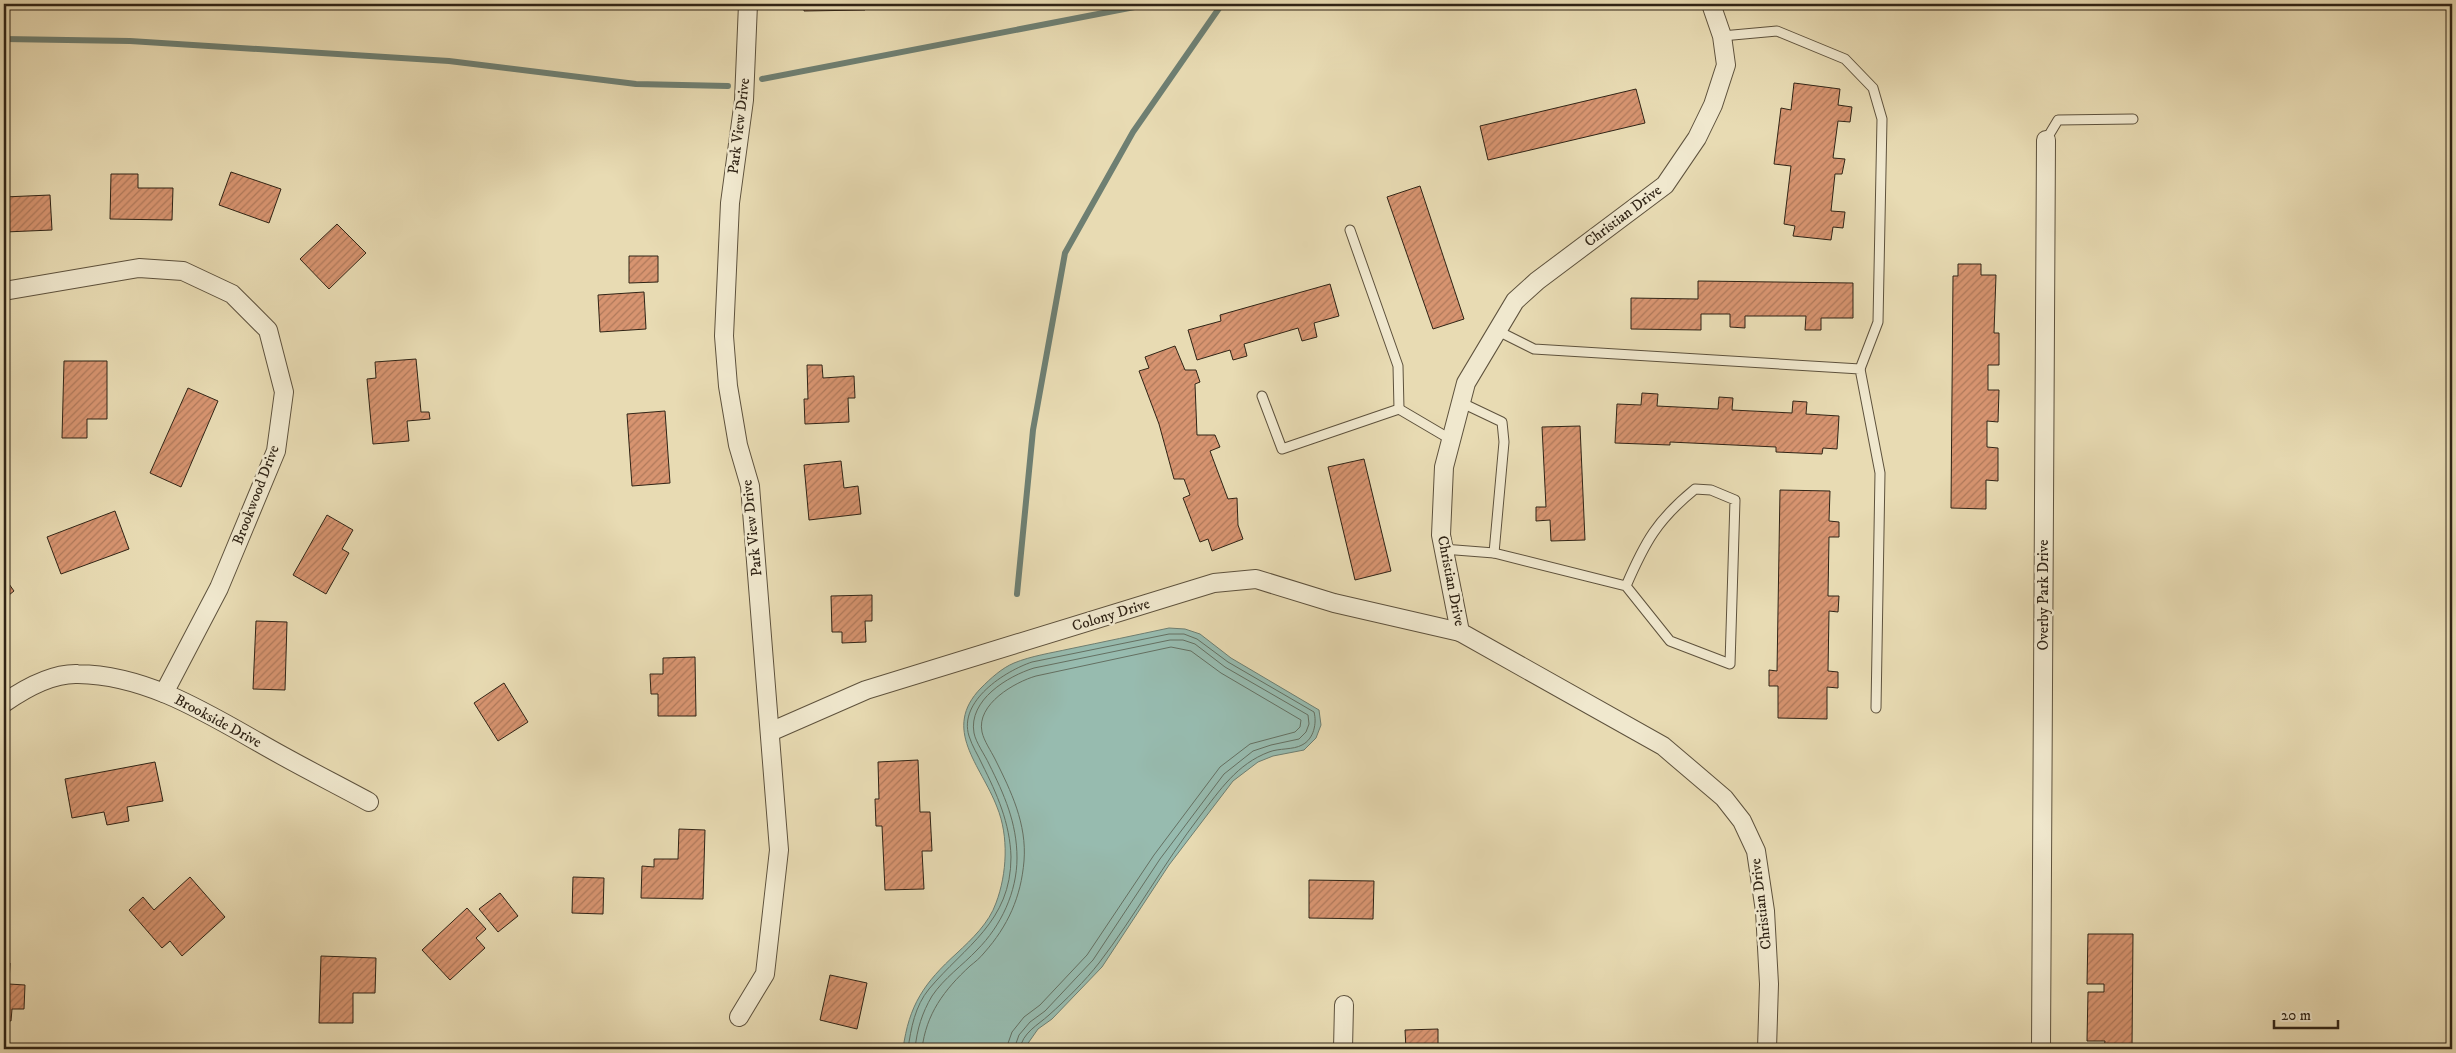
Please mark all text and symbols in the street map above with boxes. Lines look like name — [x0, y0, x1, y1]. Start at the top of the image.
street label: Park View Drive — [724, 77, 754, 175]
street label: Christian Drive — [1581, 181, 1665, 251]
street label: Brookwood Drive — [228, 442, 284, 548]
street label: Park View Drive — [737, 479, 767, 577]
street label: Christian Drive — [1433, 534, 1469, 628]
street label: Overby Park Drive — [2034, 540, 2053, 650]
street label: Colony Drive — [1070, 594, 1152, 636]
street label: Brookside Drive — [171, 690, 265, 752]
street label: Christian Drive — [1746, 857, 1776, 951]
scale bar — [2274, 998, 2337, 1030]
text: 20 m — [2281, 1006, 2311, 1025]

